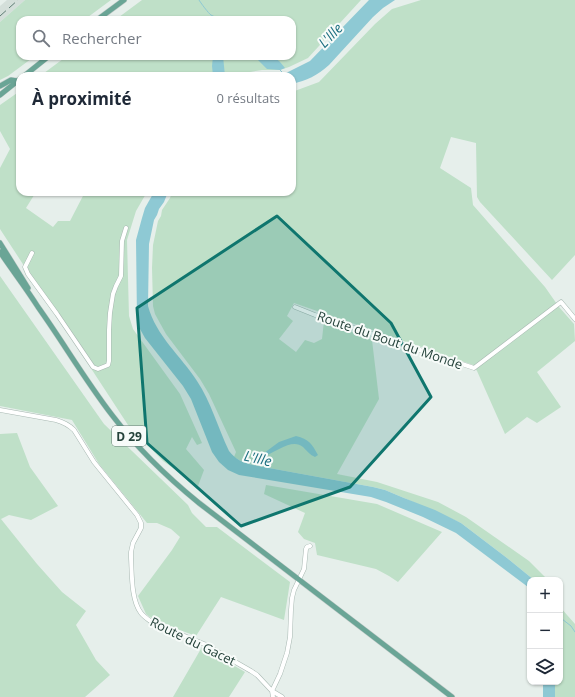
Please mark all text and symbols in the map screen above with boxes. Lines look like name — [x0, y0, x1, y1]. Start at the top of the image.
search box — [16, 16, 296, 60]
water label: L'Ille — [314, 18, 346, 52]
icon: search — [30, 27, 52, 49]
text: Rechercher — [62, 28, 142, 48]
text: À proximité — [32, 87, 131, 110]
text: 0 résultats — [216, 89, 280, 107]
street label: Route du Bout du Monde — [315, 307, 465, 373]
road number: D 29 — [112, 426, 146, 446]
water label: L'Ille — [242, 446, 274, 470]
map controls — [527, 577, 563, 685]
button: + — [527, 577, 563, 613]
street label: Route du Gacet — [147, 612, 239, 670]
button: − — [527, 613, 563, 649]
button: layers — [527, 649, 563, 685]

